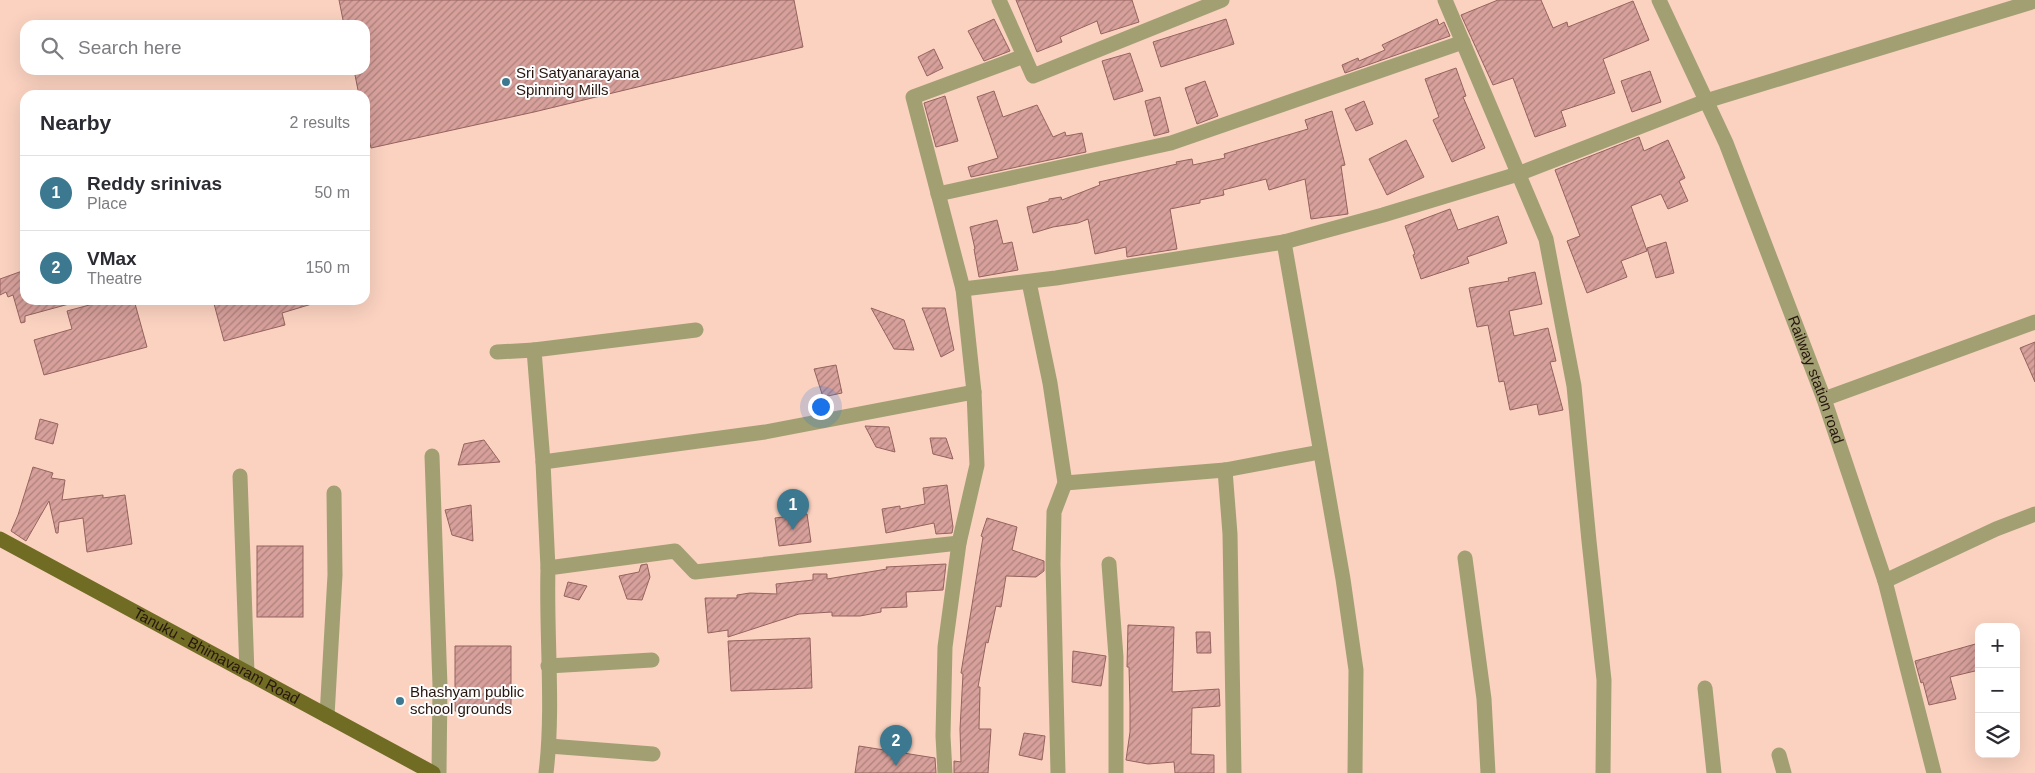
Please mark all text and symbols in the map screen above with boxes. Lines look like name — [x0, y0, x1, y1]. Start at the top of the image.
search box — [20, 20, 370, 75]
icon: search — [38, 34, 66, 62]
text: Search here — [78, 37, 182, 58]
place label: Sri Satyanarayana Spinning Mills — [516, 64, 640, 98]
marker: Sri Satyanarayana Spinning Mills — [500, 76, 512, 88]
text: Nearby — [40, 111, 111, 134]
text: 2 results — [290, 114, 350, 131]
text: Reddy srinivas — [87, 173, 222, 194]
text: 1 — [52, 184, 60, 201]
text: 50 m — [314, 184, 350, 201]
text: Place — [87, 195, 127, 212]
text: VMax — [87, 248, 137, 269]
text: 2 — [52, 259, 60, 276]
text: 150 m — [306, 259, 350, 276]
text: Theatre — [87, 270, 142, 287]
street label: Railway station road — [1785, 313, 1847, 446]
your location — [808, 394, 834, 420]
pin: 1 — [777, 489, 809, 530]
street label: Tanuku - Bhimavaram Road — [131, 604, 303, 707]
map controls — [1975, 623, 2020, 758]
button: + — [1975, 623, 2020, 668]
button: − — [1975, 668, 2020, 713]
place label: Bhashyam public school grounds — [410, 683, 525, 717]
marker: Bhashyam public school grounds — [394, 695, 406, 707]
button: layers — [1975, 713, 2020, 758]
pin: 2 — [880, 725, 912, 766]

